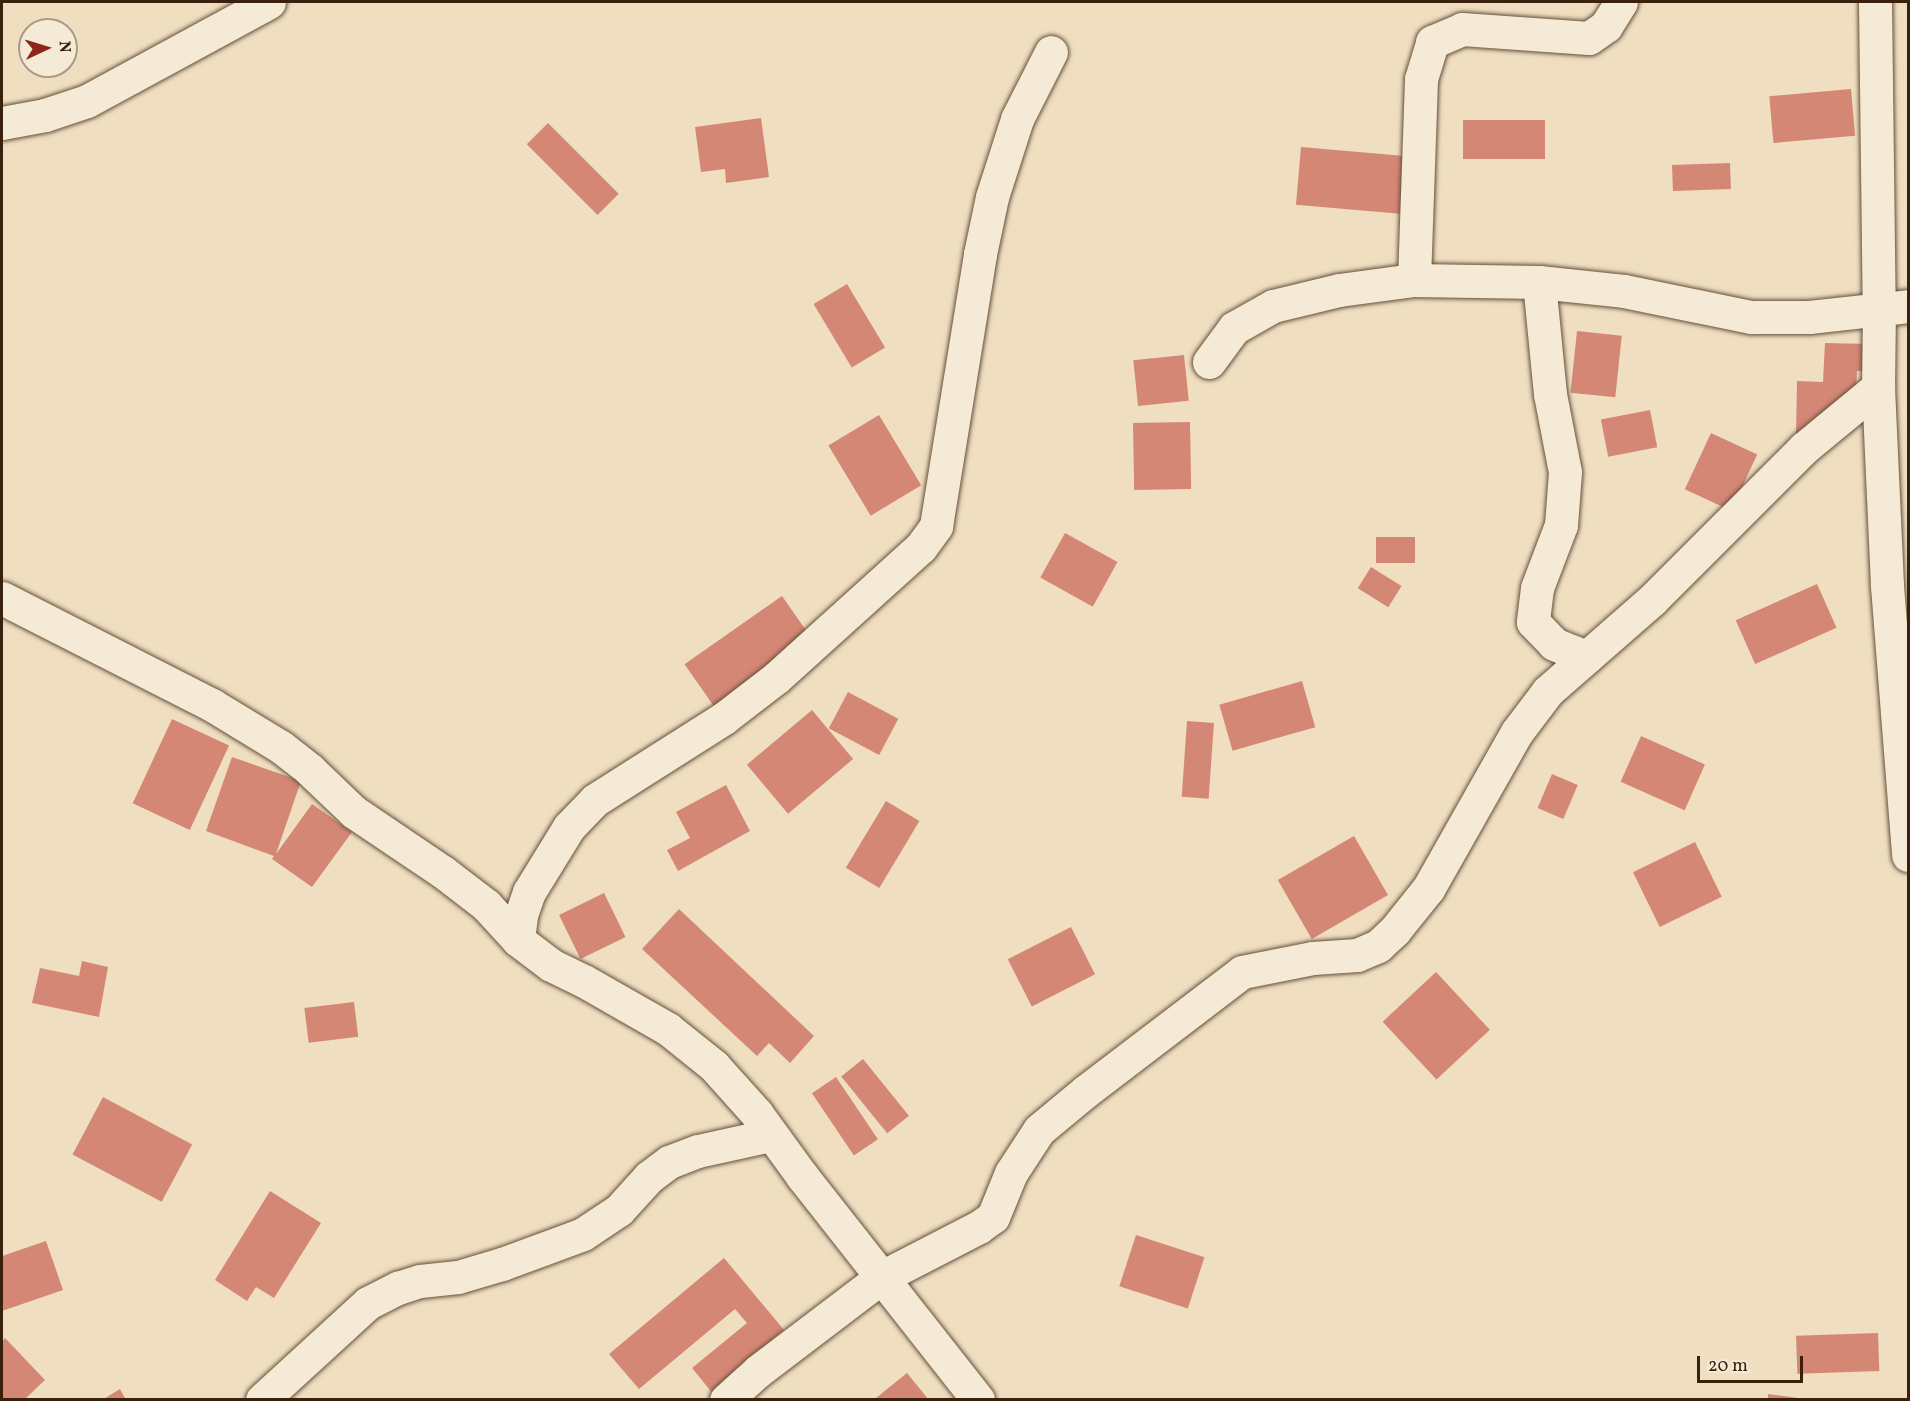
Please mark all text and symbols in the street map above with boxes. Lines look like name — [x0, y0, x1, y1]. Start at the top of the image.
north arrow — [18, 18, 78, 78]
text: N — [53, 40, 75, 53]
scale bar — [1700, 1344, 1806, 1382]
text: 20 m — [1708, 1354, 1748, 1379]

